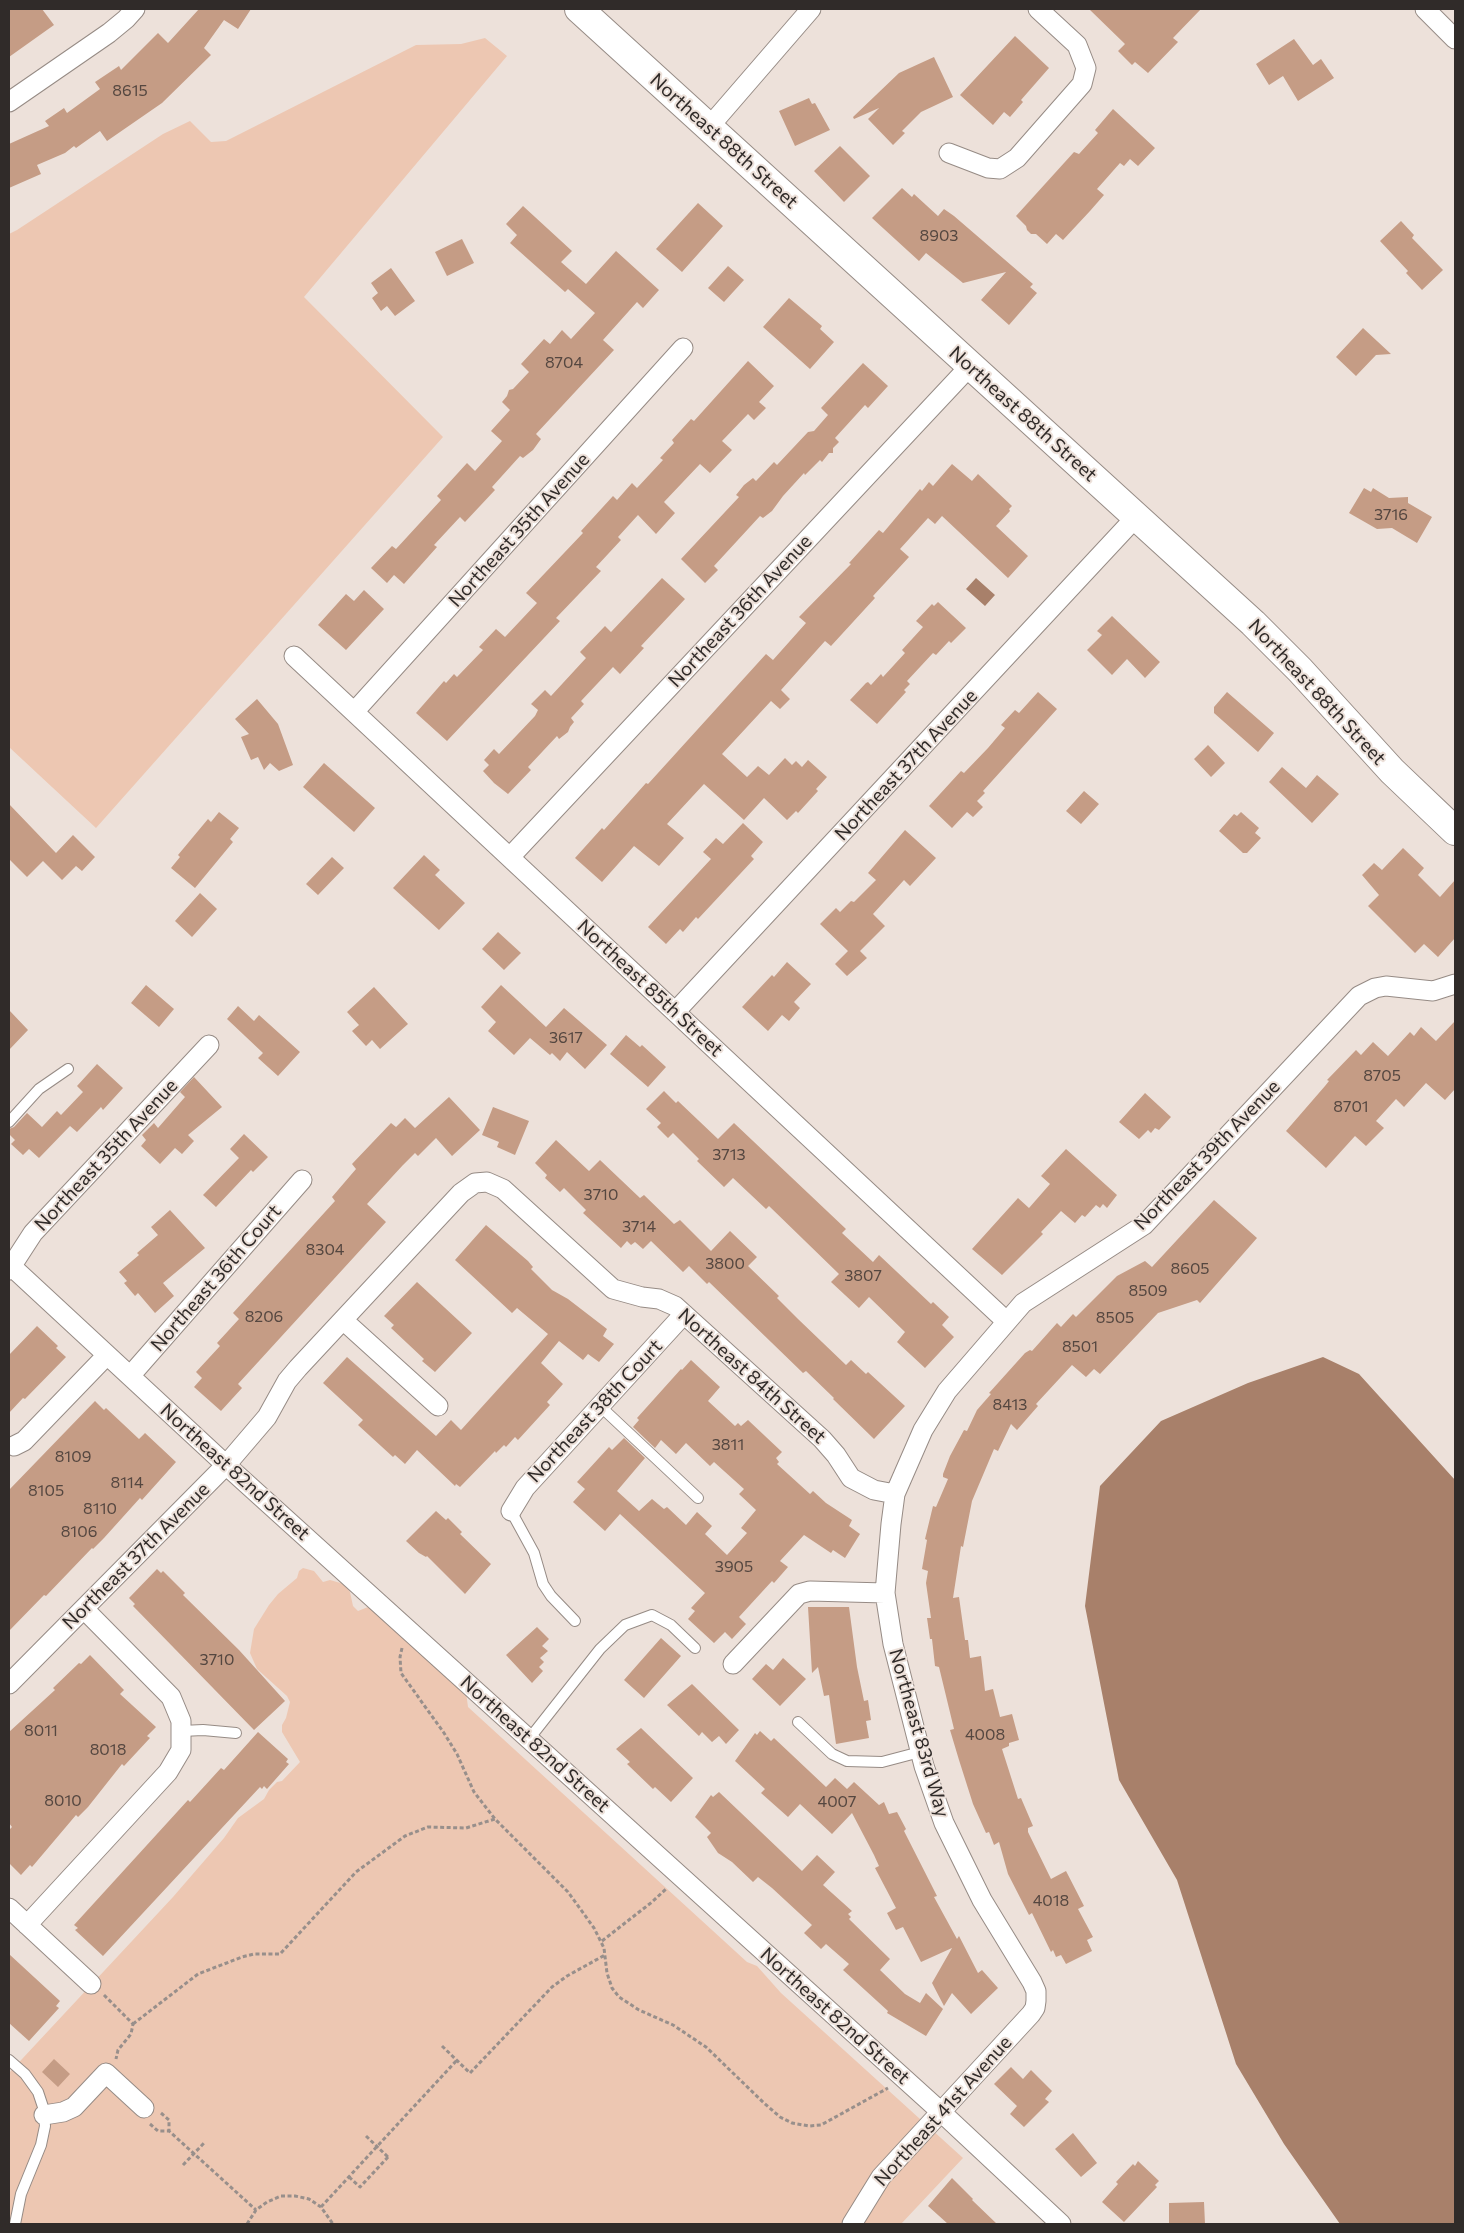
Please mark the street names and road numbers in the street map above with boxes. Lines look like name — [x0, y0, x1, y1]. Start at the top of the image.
street label: Northeast 88th Street — [645, 69, 803, 213]
street label: Northeast 88th Street — [944, 342, 1102, 486]
street label: Northeast 35th Avenue — [444, 448, 594, 612]
street label: Northeast 36th Avenue — [663, 530, 817, 692]
street label: Northeast 88th Street — [1244, 614, 1390, 770]
street label: Northeast 37th Avenue — [830, 685, 982, 845]
street label: Northeast 85th Street — [573, 915, 727, 1061]
street label: Northeast 35th Avenue — [30, 1074, 182, 1236]
street label: Northeast 39th Avenue — [1129, 1075, 1285, 1235]
street label: Northeast 36th Court — [146, 1200, 286, 1356]
street label: Northeast 84th Street — [673, 1304, 831, 1448]
street label: Northeast 38th Court — [523, 1335, 667, 1487]
street label: Northeast 82nd Street — [156, 1399, 314, 1545]
street label: Northeast 37th Avenue — [58, 1478, 214, 1634]
street label: Northeast 83rd Way — [884, 1646, 954, 1820]
street label: Northeast 82nd Street — [456, 1671, 614, 1817]
street label: Northeast 82nd Street — [756, 1943, 914, 2089]
street label: Northeast 41st Avenue — [870, 2031, 1016, 2191]

